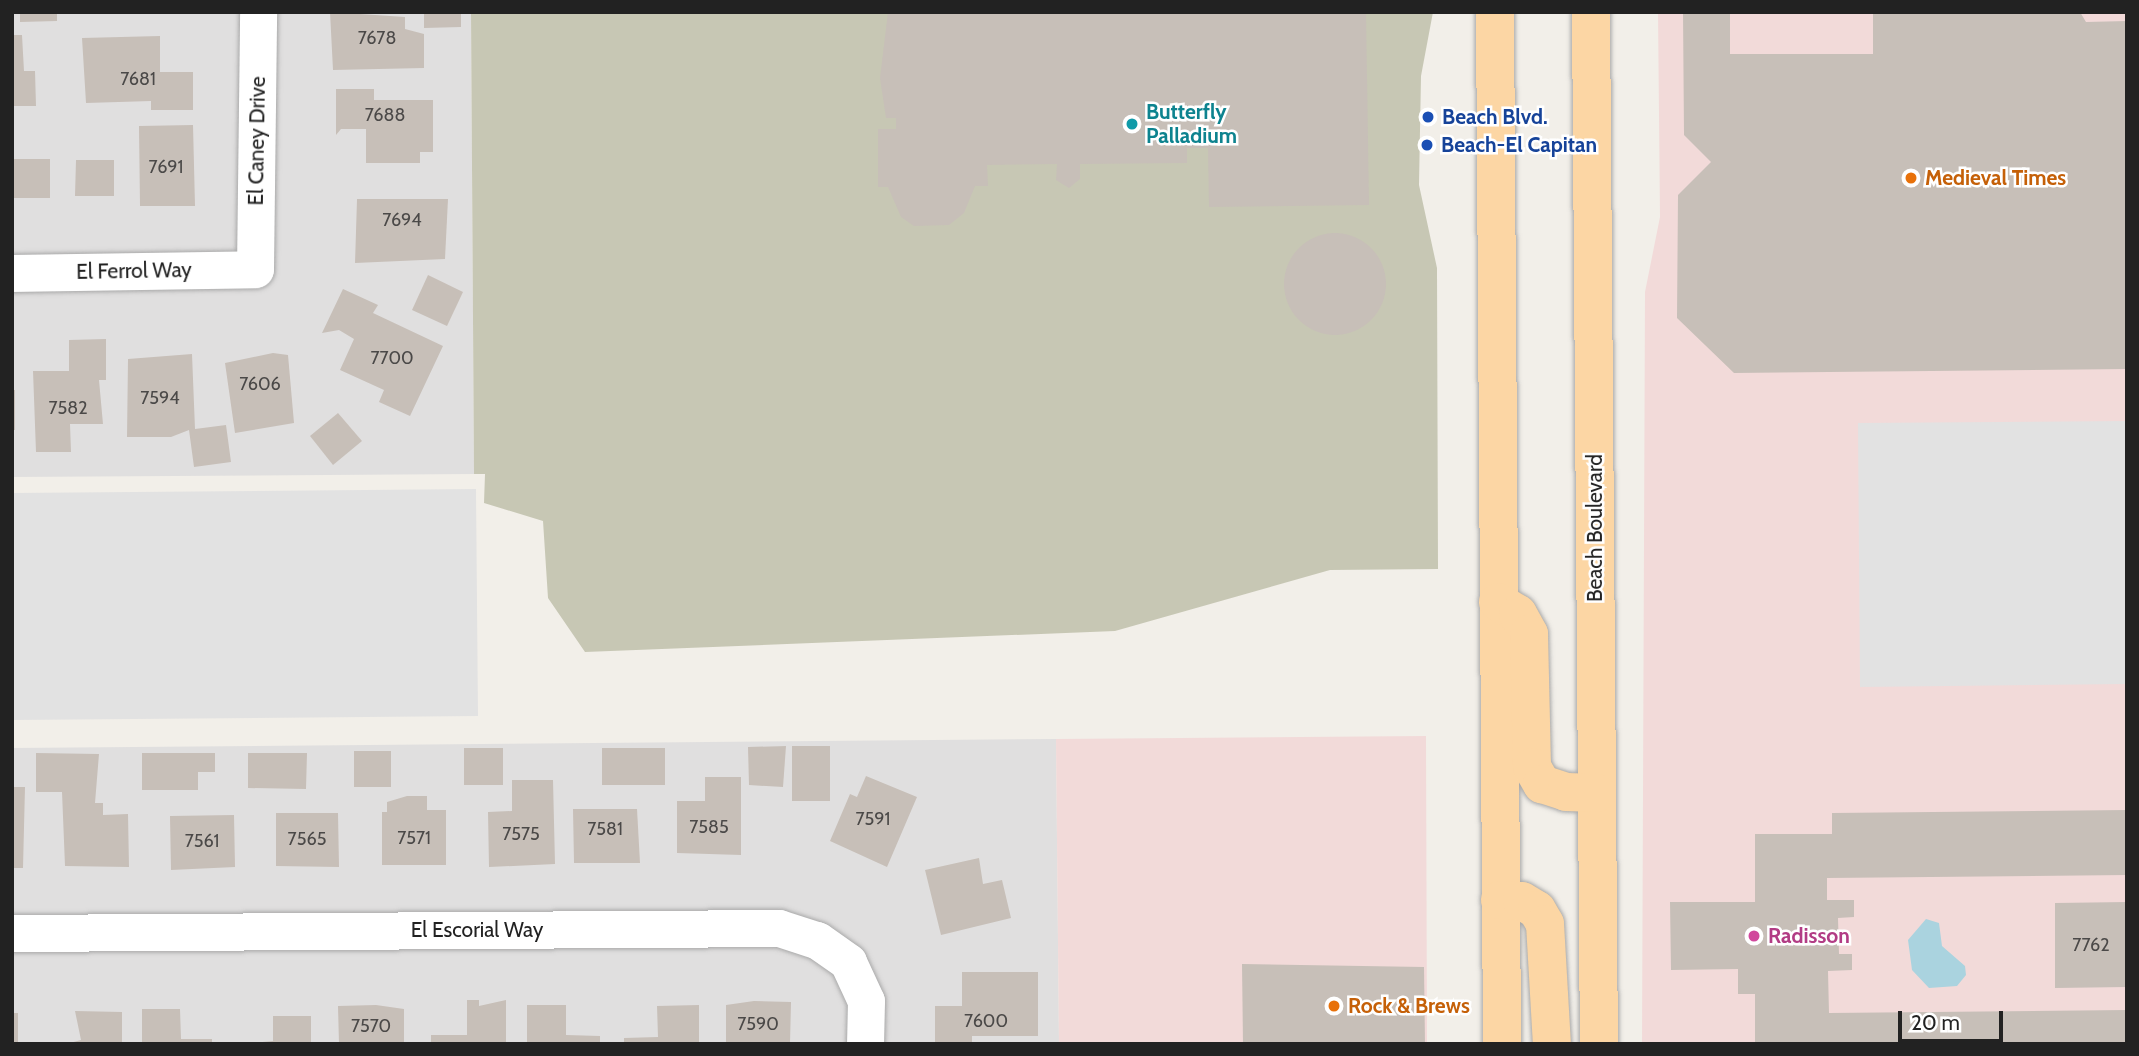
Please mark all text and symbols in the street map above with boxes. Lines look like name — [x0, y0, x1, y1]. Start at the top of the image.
house number: 7678 — [358, 27, 396, 49]
house number: 7681 — [120, 68, 156, 90]
street label: El Caney Drive — [243, 76, 271, 206]
place label: Butterfly Palladium — [1146, 99, 1237, 149]
house number: 7688 — [365, 104, 405, 126]
place label: Beach Blvd. — [1442, 104, 1548, 130]
marker: Beach Blvd. — [1420, 109, 1436, 125]
marker: Butterfly Palladium — [1124, 116, 1140, 132]
place label: Beach-El Capitan — [1441, 132, 1597, 158]
marker: Beach-El Capitan — [1419, 137, 1435, 153]
house number: 7691 — [149, 156, 183, 178]
place label: Medieval Times — [1925, 165, 2066, 191]
marker: Medieval Times — [1903, 170, 1919, 186]
house number: 7694 — [382, 209, 422, 231]
street label: El Ferrol Way — [76, 257, 192, 285]
house number: 7700 — [370, 347, 414, 369]
house number: 7606 — [239, 373, 281, 395]
house number: 7594 — [140, 387, 180, 409]
house number: 7582 — [48, 397, 88, 419]
street label: Beach Boulevard — [1582, 454, 1608, 602]
house number: 7591 — [856, 808, 890, 830]
house number: 7585 — [689, 816, 729, 838]
house number: 7581 — [587, 818, 623, 840]
house number: 7575 — [502, 823, 540, 845]
house number: 7571 — [397, 827, 431, 849]
house number: 7565 — [288, 828, 326, 850]
house number: 7561 — [185, 830, 219, 852]
street label: El Escorial Way — [411, 917, 543, 943]
place label: Radisson — [1768, 923, 1850, 949]
marker: Radisson — [1746, 928, 1762, 944]
house number: 7762 — [2072, 934, 2110, 956]
place label: Rock & Brews — [1348, 993, 1470, 1019]
scale bar — [1901, 996, 2006, 1040]
marker: Rock & Brews — [1326, 998, 1342, 1014]
house number: 7600 — [964, 1010, 1008, 1032]
text: 20 m — [1911, 1010, 1960, 1035]
house number: 7590 — [737, 1013, 779, 1035]
house number: 7570 — [351, 1015, 391, 1037]

